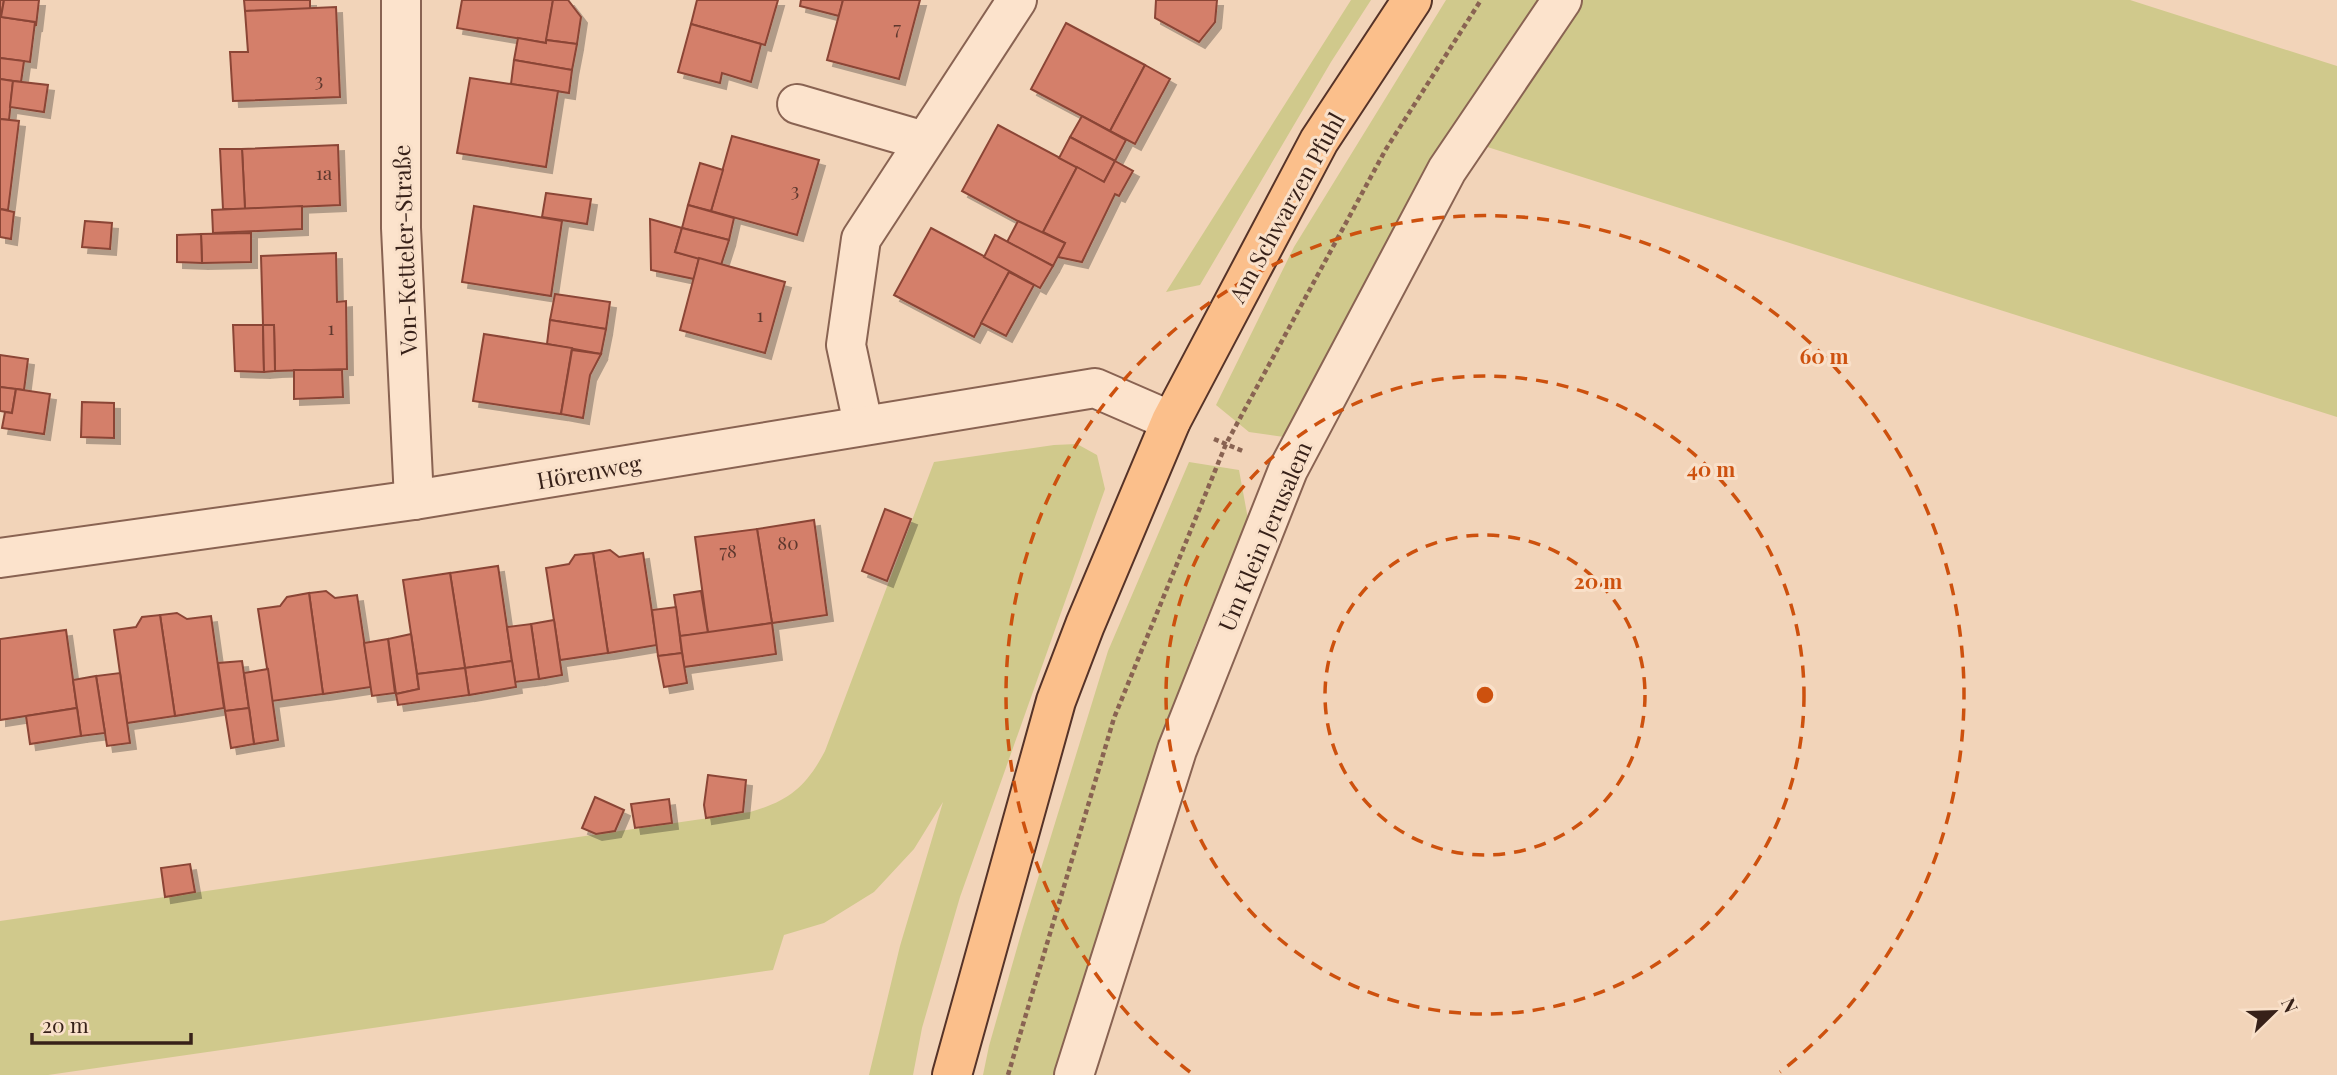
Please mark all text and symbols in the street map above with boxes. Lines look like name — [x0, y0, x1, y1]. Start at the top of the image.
house number: 7 — [893, 14, 901, 40]
house number: 3 — [315, 66, 323, 92]
street label: Am Schwarzen Pfuhl — [1220, 106, 1351, 309]
street label: Von-Ketteler-Straße — [385, 144, 423, 357]
house number: 1a — [316, 159, 333, 185]
house number: 3 — [791, 176, 799, 202]
house number: 1 — [756, 301, 764, 327]
house number: 1 — [327, 314, 335, 340]
text: 60 m — [1799, 341, 1849, 369]
street label: Um Klein Jerusalem — [1210, 436, 1318, 636]
street label: Hörenweg — [534, 447, 644, 495]
text: 40 m — [1687, 454, 1735, 482]
house number: 80 — [777, 529, 799, 555]
house number: 78 — [719, 537, 737, 563]
text: 20 m — [1574, 566, 1622, 594]
centre of rings — [1473, 683, 1497, 707]
north arrow — [2239, 977, 2309, 1047]
text: N — [2276, 994, 2305, 1017]
scale bar — [32, 1002, 191, 1046]
text: 20 m — [42, 1010, 89, 1038]

